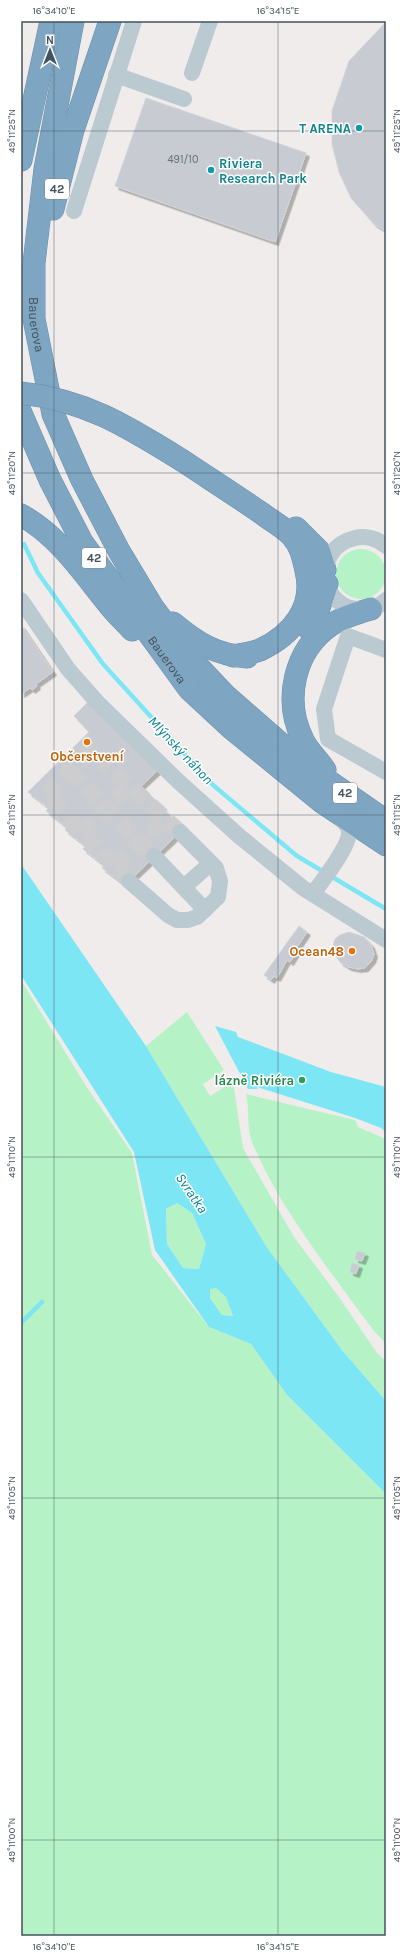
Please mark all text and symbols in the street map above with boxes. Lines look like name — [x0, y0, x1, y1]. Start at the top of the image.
text: 16°34'10"E — [32, 5, 76, 17]
text: 16°34'15"E — [257, 5, 299, 17]
north arrow — [30, 30, 70, 70]
text: N — [46, 34, 54, 47]
text: 49°11'25"N — [6, 109, 18, 153]
text: 49°11'25"N — [391, 109, 403, 153]
place label: T ARENA — [299, 121, 351, 136]
marker: T ARENA — [354, 123, 364, 133]
house number: 491/10 — [167, 153, 199, 166]
place label: Riviera Research Park — [219, 156, 307, 186]
marker: Riviera Research Park — [206, 165, 216, 175]
road number: 42 — [45, 179, 69, 199]
street label: Bauerova — [26, 297, 47, 353]
text: 49°11'20"N — [6, 451, 18, 495]
text: 49°11'20"N — [391, 451, 403, 495]
road number: 42 — [82, 548, 106, 568]
street label: Bauerova — [145, 633, 189, 686]
water label: Mlýnský náhon — [145, 713, 217, 788]
marker: Občerstvení — [82, 737, 92, 747]
place label: Občerstvení — [50, 749, 125, 764]
road number: 42 — [333, 783, 357, 803]
text: 49°11'15"N — [6, 794, 18, 836]
text: 49°11'15"N — [391, 794, 403, 836]
place label: Ocean48 — [290, 944, 344, 959]
marker: Ocean48 — [347, 946, 357, 956]
place label: lázně Riviéra — [214, 1073, 294, 1088]
marker: lázně Riviéra — [297, 1075, 307, 1085]
text: 49°11'10"N — [6, 1136, 18, 1178]
text: 49°11'10"N — [391, 1136, 403, 1178]
water label: Svratka — [172, 1170, 211, 1217]
text: 49°11'05"N — [6, 1476, 18, 1520]
text: 49°11'05"N — [391, 1476, 403, 1520]
text: 49°11'00"N — [6, 1818, 18, 1862]
text: 49°11'00"N — [391, 1818, 403, 1862]
text: 16°34'10"E — [32, 1941, 76, 1953]
text: 16°34'15"E — [257, 1941, 299, 1953]

